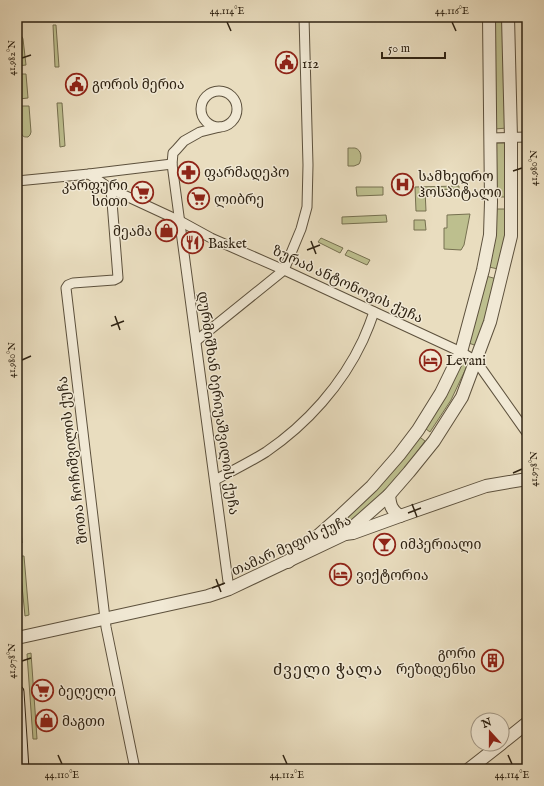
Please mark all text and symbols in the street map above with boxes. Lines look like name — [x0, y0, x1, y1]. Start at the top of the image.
text: 44.114°E — [210, 5, 244, 18]
text: 44.116°E — [435, 5, 469, 18]
scale bar — [382, 34, 445, 60]
text: 41.982°N — [6, 40, 19, 76]
text: 50 m — [388, 41, 410, 56]
public building icon: 112 — [273, 50, 299, 76]
place label: 112 — [302, 55, 319, 73]
public building icon: გორის მერია — [64, 71, 90, 97]
place label: გორის მერია — [92, 76, 185, 94]
text: 41.980°N — [528, 150, 541, 186]
pharmacy icon: ფარმადეპო — [176, 159, 202, 185]
place label: ფარმადეპო — [204, 164, 289, 182]
place label: სამხედრო ჰოსპიტალი — [418, 168, 502, 202]
hospital icon: სამხედრო ჰოსპიტალი — [389, 171, 415, 197]
place label: კარფური სითი — [62, 177, 128, 211]
supermarket icon: კარფური სითი — [130, 180, 156, 206]
supermarket icon: ლიბრე — [185, 186, 211, 212]
place label: ლიბრე — [214, 191, 264, 209]
shop icon: მეამა — [154, 218, 180, 244]
place label: მეამა — [113, 223, 152, 241]
restaurant icon: Basket — [180, 230, 206, 256]
place label: Basket — [208, 235, 247, 253]
street label: ზურაბ ანტონოვის ქუჩა — [269, 242, 426, 328]
street label: დურმიშხან ბერიუაშვილის ქუჩა — [193, 290, 243, 516]
text: 41.980°N — [6, 342, 19, 378]
hotel icon: Levani — [418, 347, 444, 373]
place label: Levani — [446, 352, 486, 370]
street label: შოთა ჩოჩიშვილის ქუჩა — [54, 375, 92, 545]
text: 41.978°N — [528, 451, 541, 487]
street label: თამარ მეფის ქუჩა — [229, 511, 354, 580]
bar icon: იმპერიალი — [372, 531, 398, 557]
place label: იმპერიალი — [400, 536, 481, 554]
hotel icon: ვიქტორია — [327, 562, 353, 588]
place label: ვიქტორია — [356, 567, 428, 585]
text: 41.978°N — [6, 643, 19, 679]
place label: გორი რეზიდენსი — [396, 645, 476, 679]
building icon: გორი რეზიდენსი — [479, 648, 505, 674]
district label: ძველი ჭალა — [273, 661, 383, 681]
supermarket icon: ბეღელი — [30, 678, 56, 704]
place label: ბეღელი — [58, 683, 116, 701]
shop icon: მაგთი — [33, 708, 59, 734]
north arrow — [470, 712, 510, 752]
place label: მაგთი — [62, 713, 105, 731]
text: N — [479, 715, 494, 732]
text: 44.110°E — [45, 769, 79, 782]
text: 44.112°E — [270, 769, 304, 782]
text: 44.114°E — [495, 769, 529, 782]

